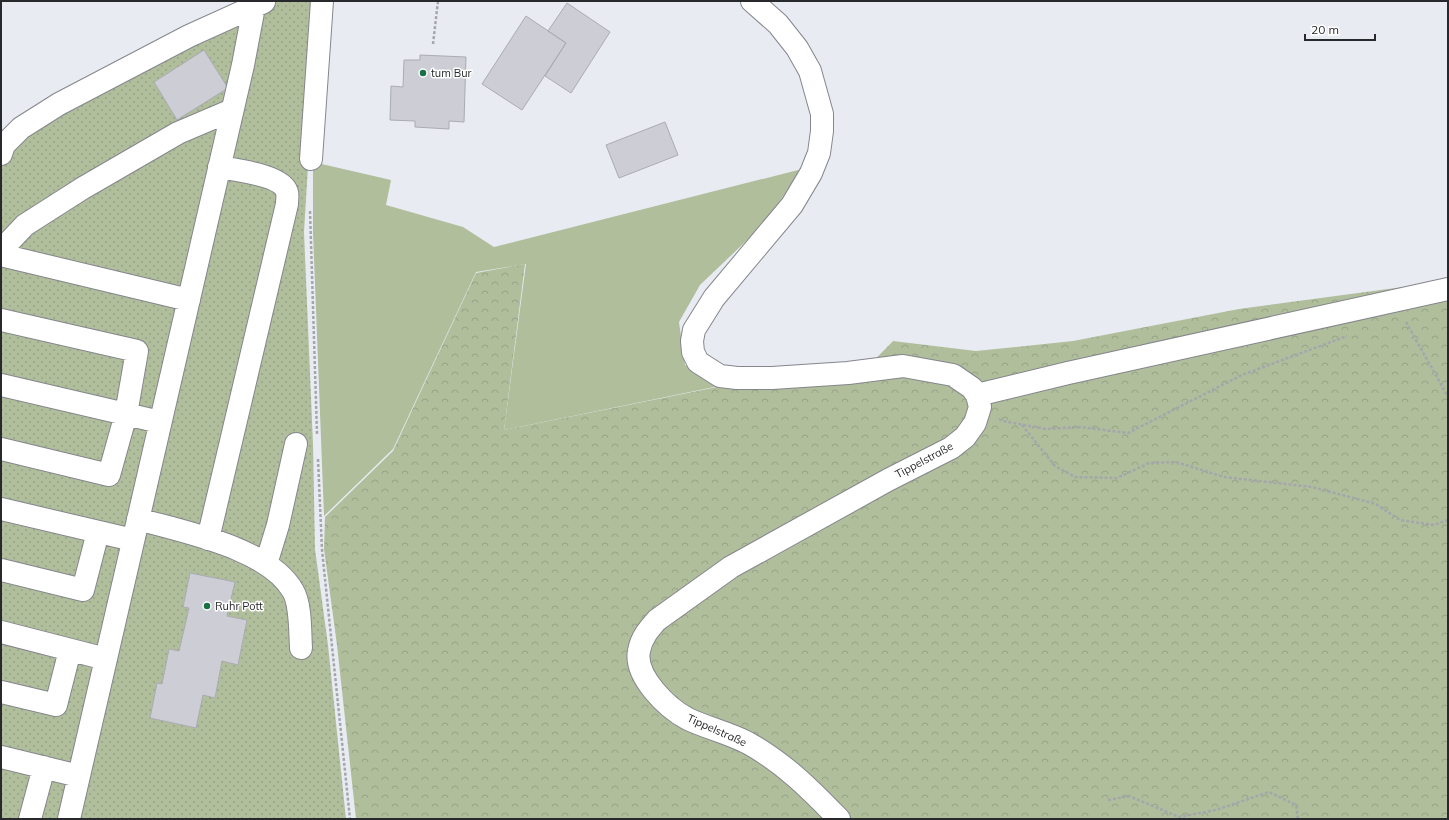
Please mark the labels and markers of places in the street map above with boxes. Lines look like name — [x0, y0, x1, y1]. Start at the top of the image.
place label: tum Bur — [431, 66, 472, 80]
marker: tum Bur — [418, 68, 428, 78]
place label: Ruhr Pott — [215, 599, 263, 613]
marker: Ruhr Pott — [202, 601, 212, 611]

